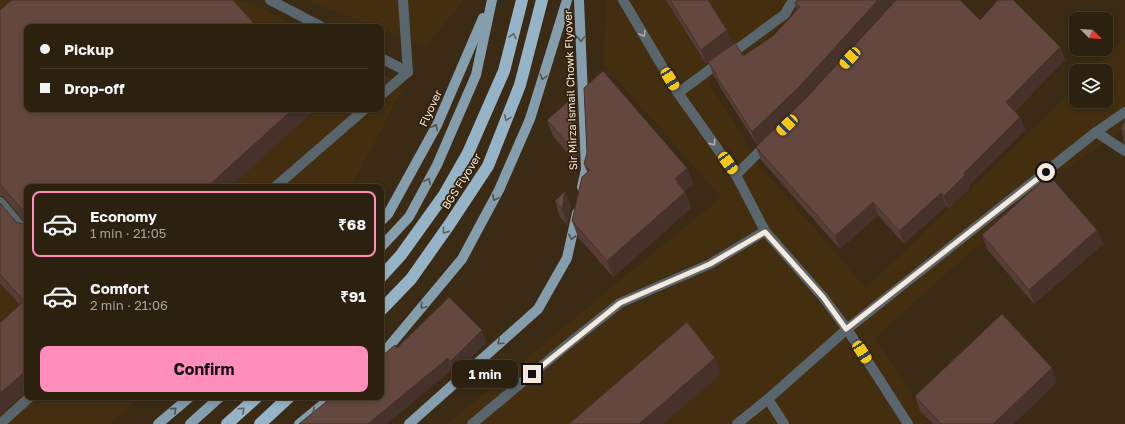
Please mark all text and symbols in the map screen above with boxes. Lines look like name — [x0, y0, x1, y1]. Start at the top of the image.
street label: Sir Mirza Ismail Chowk Flyover — [561, 9, 579, 170]
north arrow — [1069, 12, 1113, 56]
map controls — [1069, 12, 1113, 108]
one-way arrow — [639, 30, 646, 37]
one-way arrow — [508, 33, 516, 40]
one-way arrow — [576, 36, 585, 42]
text: Pickup — [64, 40, 114, 58]
car — [837, 45, 863, 71]
button: layers — [1069, 64, 1113, 108]
car — [659, 66, 681, 92]
one-way arrow — [539, 74, 548, 81]
text: Drop-off — [64, 79, 124, 97]
street label: Flyover — [416, 87, 444, 128]
car — [774, 112, 800, 138]
one-way arrow — [504, 114, 512, 121]
one-way arrow — [430, 124, 438, 131]
one-way arrow — [708, 139, 716, 146]
street label: BGS Flyover — [439, 150, 484, 211]
car — [716, 150, 740, 176]
route start — [1037, 163, 1055, 181]
one-way arrow — [423, 178, 431, 186]
one-way arrow — [492, 194, 500, 201]
icon: car — [42, 206, 78, 242]
text: Economy — [90, 207, 157, 225]
text: ₹68 — [338, 215, 366, 233]
text: 1 min · 21:05 — [90, 225, 166, 241]
one-way arrow — [442, 227, 450, 234]
one-way arrow — [568, 234, 576, 241]
icon: car — [42, 278, 78, 314]
text: Comfort — [90, 279, 149, 297]
text: ₹91 — [340, 287, 366, 305]
text: 2 min · 21:06 — [90, 297, 168, 313]
one-way arrow — [421, 301, 428, 308]
one-way arrow — [498, 337, 505, 344]
car — [850, 339, 874, 365]
button: Confirm — [40, 346, 368, 392]
callout: 1 min — [452, 360, 518, 388]
route end — [523, 365, 541, 383]
text: 1 min — [469, 366, 501, 382]
one-way arrow — [312, 406, 320, 413]
one-way arrow — [169, 408, 177, 415]
one-way arrow — [237, 408, 245, 415]

